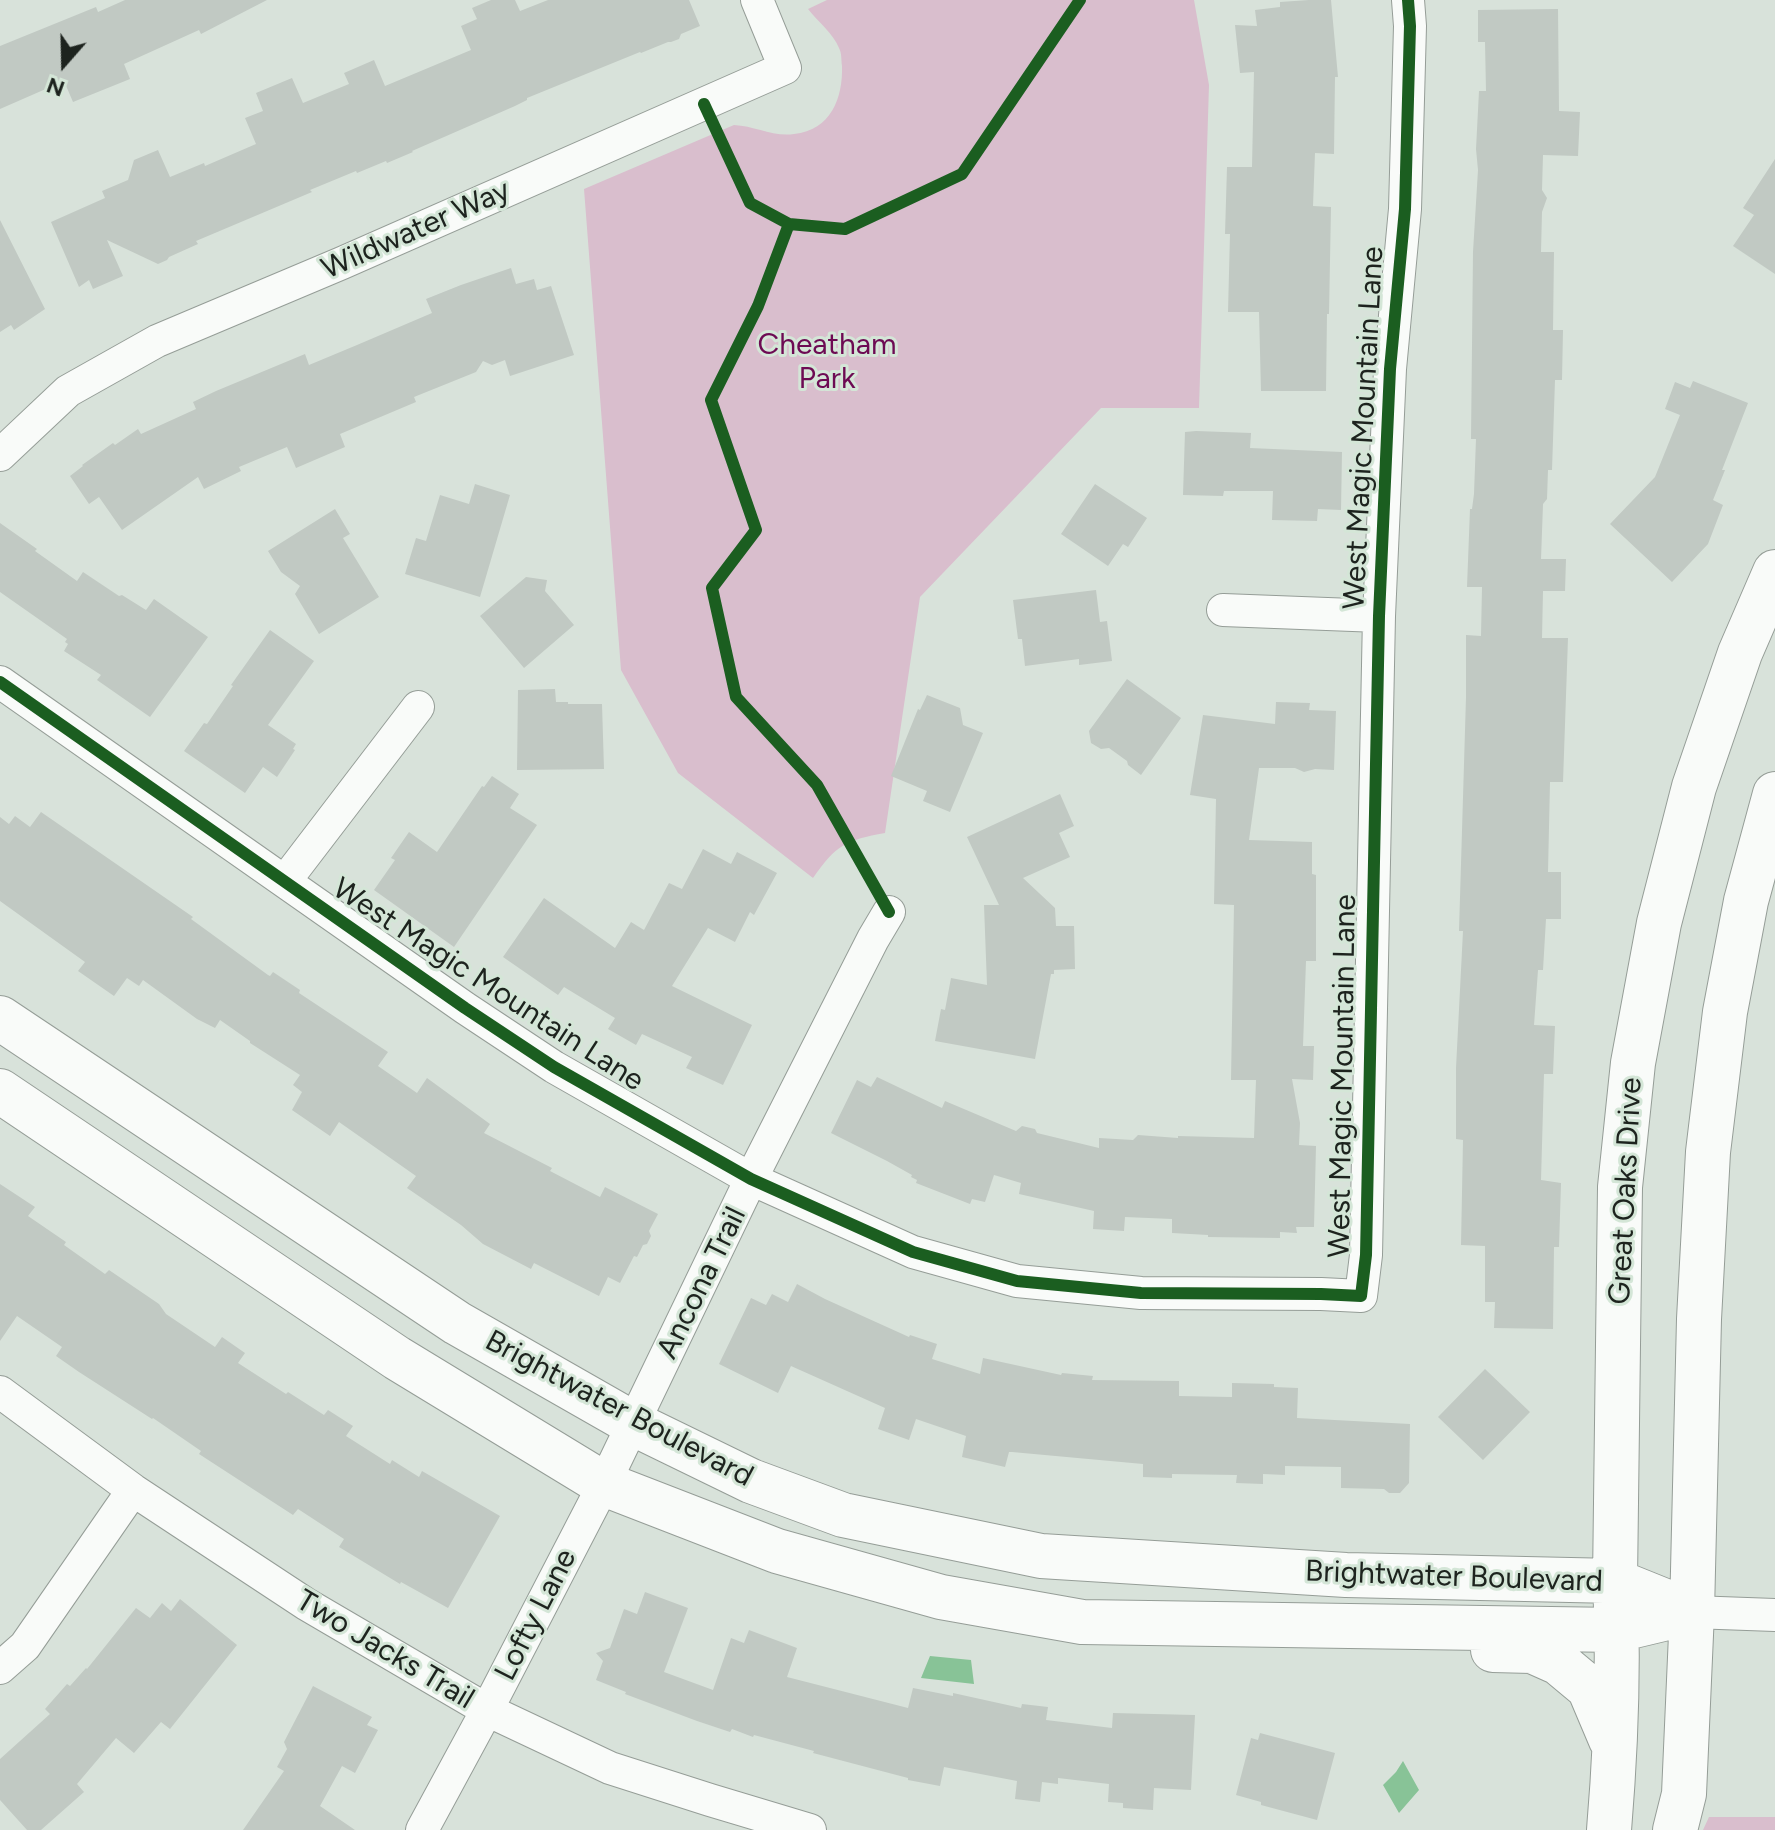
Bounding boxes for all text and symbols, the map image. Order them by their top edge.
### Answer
north arrow [24,24,104,104]
text: N [43,71,68,103]
street label: Wildwater Way [316,172,516,288]
street label: West Magic Mountain Lane [1337,246,1391,610]
park label: Cheatham Park [758,327,896,398]
street label: West Magic Mountain Lane [326,871,650,1099]
street label: West Magic Mountain Lane [1322,894,1364,1258]
street label: Great Oaks Drive [1602,1077,1650,1305]
street label: Ancona Trail [650,1201,754,1365]
street label: Brightwater Boulevard [479,1323,759,1495]
street label: Lofty Lane [488,1543,584,1687]
street label: Brightwater Boulevard [1304,1554,1604,1600]
street label: Two Jacks Trail [289,1583,481,1717]

